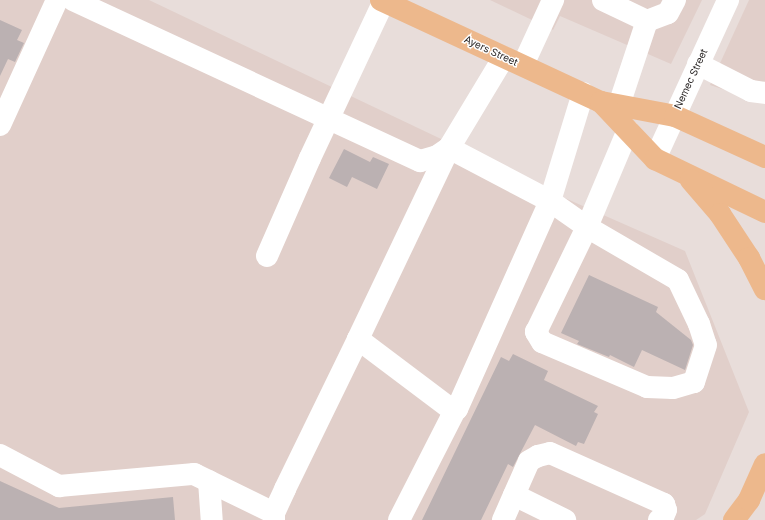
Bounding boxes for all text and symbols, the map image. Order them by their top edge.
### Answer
street label: Ayers Street [462,33,520,69]
street label: Nemec Street [672,47,710,111]

